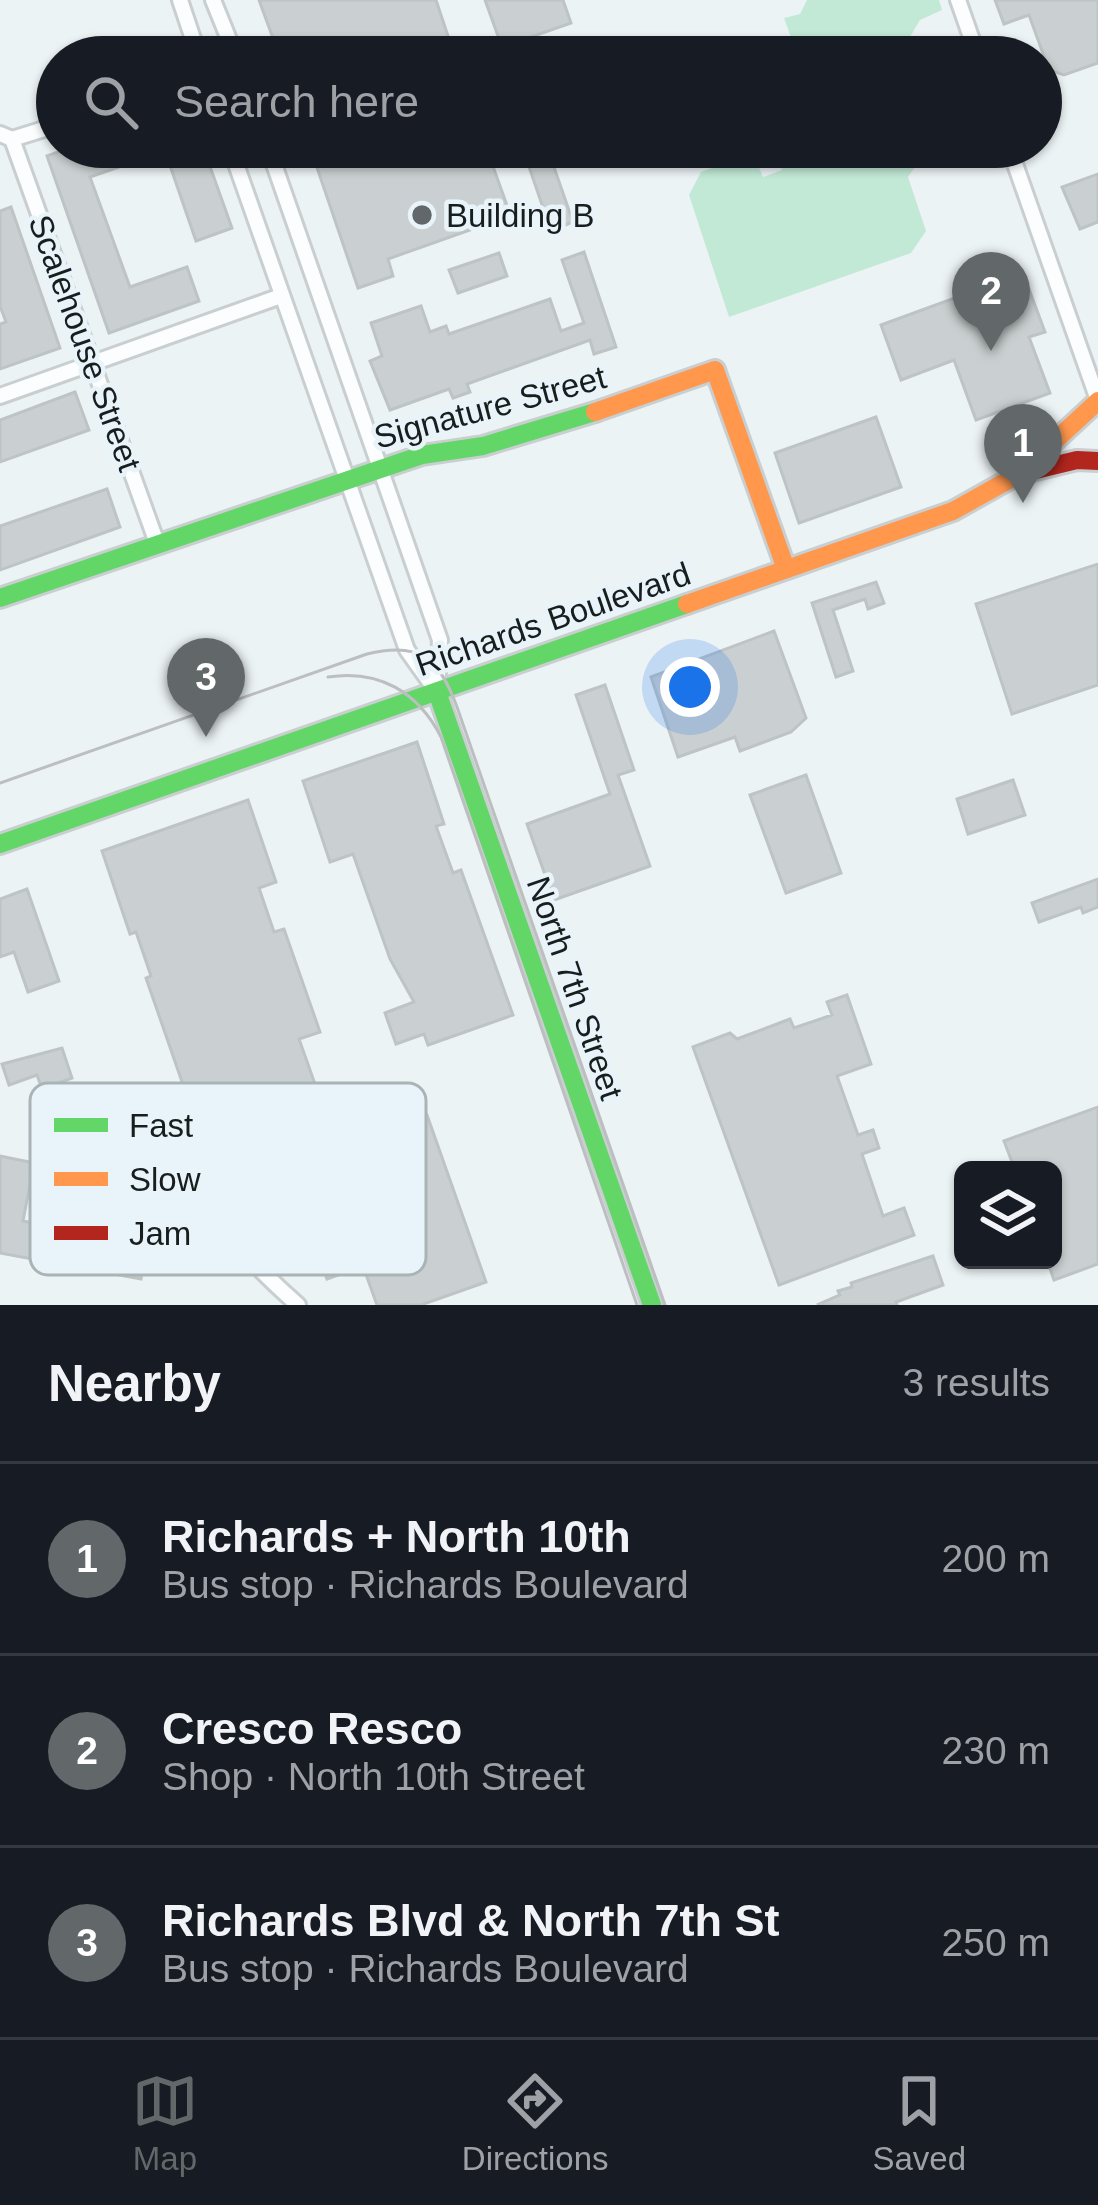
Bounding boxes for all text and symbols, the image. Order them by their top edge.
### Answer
search box [36,36,1062,168]
icon: search [78,69,144,135]
text: Search here [174,76,419,127]
place label: Building B [446,197,595,234]
marker: Building B [409,202,435,228]
street label: Scalehouse Street [21,210,149,476]
pin: 2 [952,252,1030,351]
street label: Signature Street [370,358,610,456]
pin: 1 [984,404,1062,503]
street label: Richards Boulevard [411,555,695,683]
pin: 3 [167,638,245,737]
your location [660,657,720,717]
street label: North 7th Street [520,872,630,1104]
legend [30,1083,426,1275]
text: Fast [129,1107,193,1144]
text: Slow [129,1161,201,1198]
map controls [954,1161,1062,1269]
button: layers [954,1161,1062,1269]
text: Jam [129,1215,191,1252]
text: Nearby [48,1355,221,1412]
text: 3 results [903,1361,1050,1404]
text: Richards + North 10th [162,1511,631,1562]
text: 1 [76,1537,98,1580]
text: 200 m [942,1537,1050,1580]
text: Bus stop · Richards Boulevard [162,1563,689,1606]
text: Cresco Resco [162,1703,462,1754]
text: 2 [76,1729,98,1772]
text: 230 m [942,1729,1050,1772]
text: Shop · North 10th Street [162,1755,585,1798]
text: Richards Blvd & North 7th St [162,1895,780,1946]
text: 3 [76,1921,98,1964]
text: 250 m [942,1921,1050,1964]
text: Bus stop · Richards Boulevard [162,1947,689,1990]
tab: Map [132,2068,198,2178]
tab: Directions [462,2068,609,2178]
tab: Saved [872,2068,966,2178]

